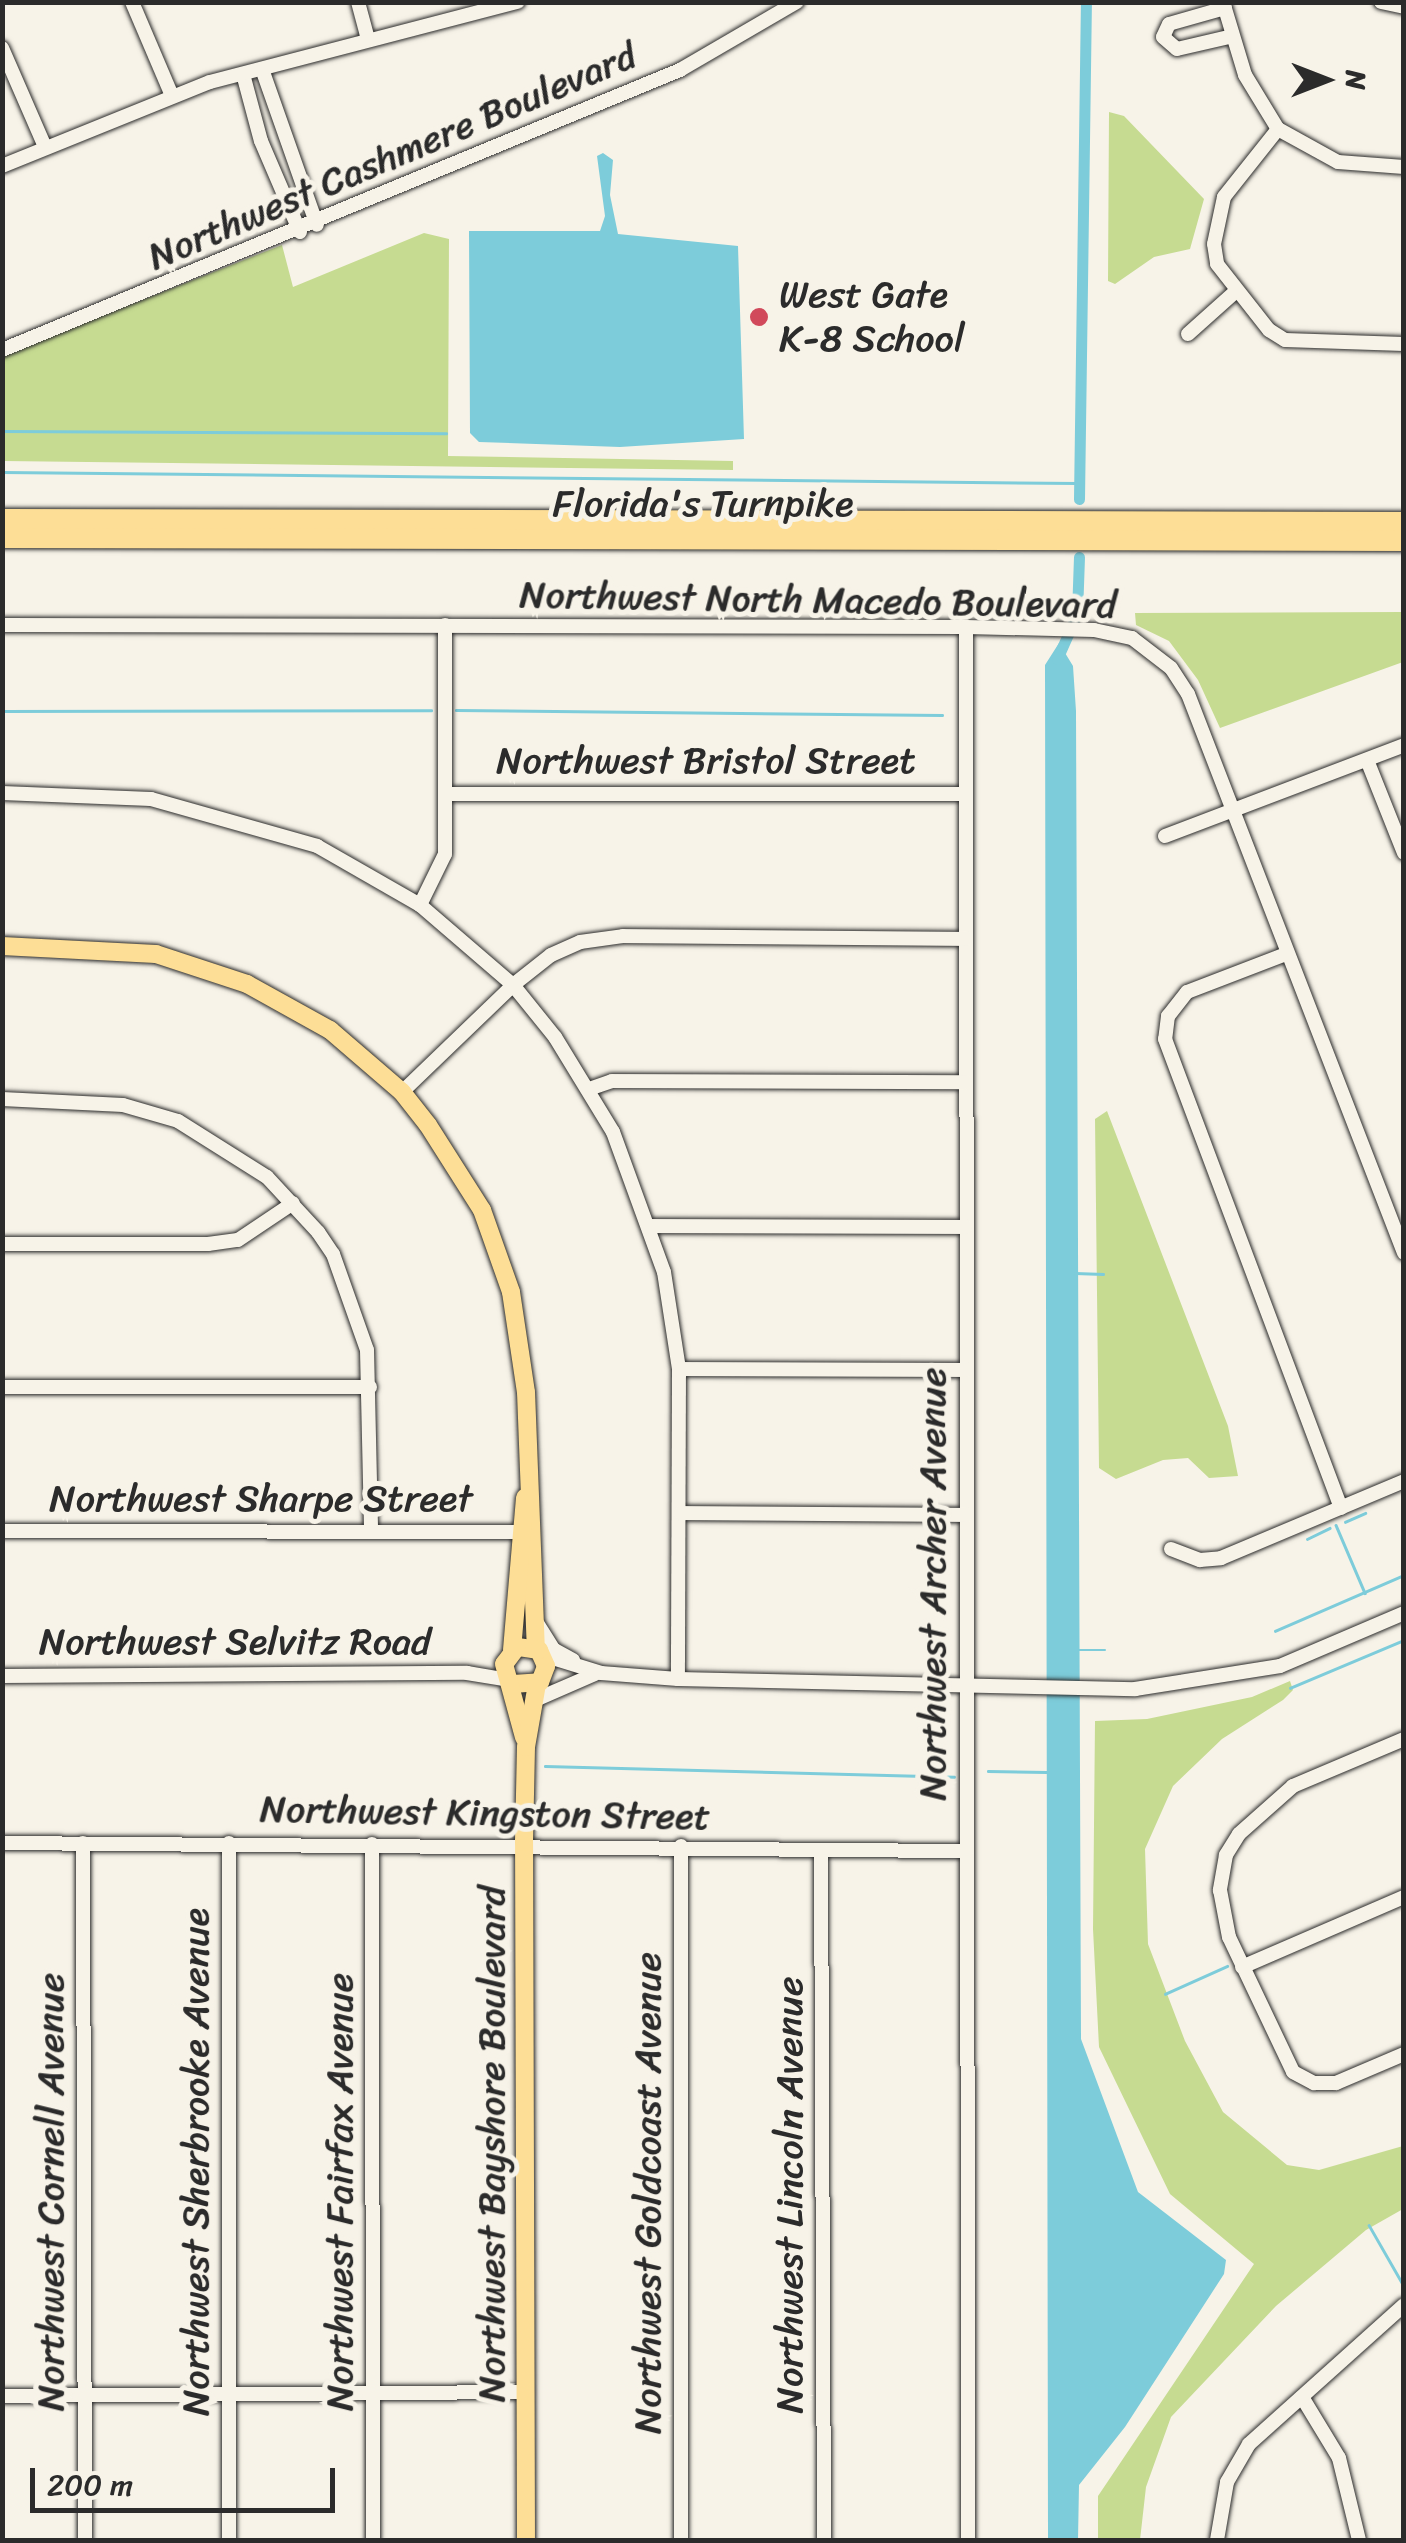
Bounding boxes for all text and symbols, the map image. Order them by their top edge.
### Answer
north arrow [1276,30,1376,130]
street label: Northwest Cashmere Boulevard [142,33,642,279]
text: N [1332,70,1381,90]
place label: West Gate K-8 School [779,272,965,362]
marker: West Gate K-8 School [748,306,770,328]
street label: Florida's Turnpike [553,481,853,527]
street label: Northwest North Macedo Boulevard [520,572,1116,628]
street label: Northwest Bristol Street [496,738,916,784]
street label: Northwest Archer Avenue [910,1368,956,1800]
street label: Northwest Sharpe Street [49,1476,473,1522]
street label: Northwest Selvitz Road [38,1619,432,1665]
street label: Northwest Kingston Street [259,1786,711,1840]
street label: Northwest Bayshore Boulevard [469,1887,515,2401]
street label: Northwest Sherbrooke Avenue [173,1907,219,2417]
street label: Northwest Goldcoast Avenue [625,1952,671,2434]
street label: Northwest Cornell Avenue [28,1973,74,2411]
street label: Northwest Fairfax Avenue [317,1973,363,2411]
street label: Northwest Lincoln Avenue [767,1977,813,2413]
scale bar [35,2448,340,2510]
text: 200 m [47,2458,133,2512]

